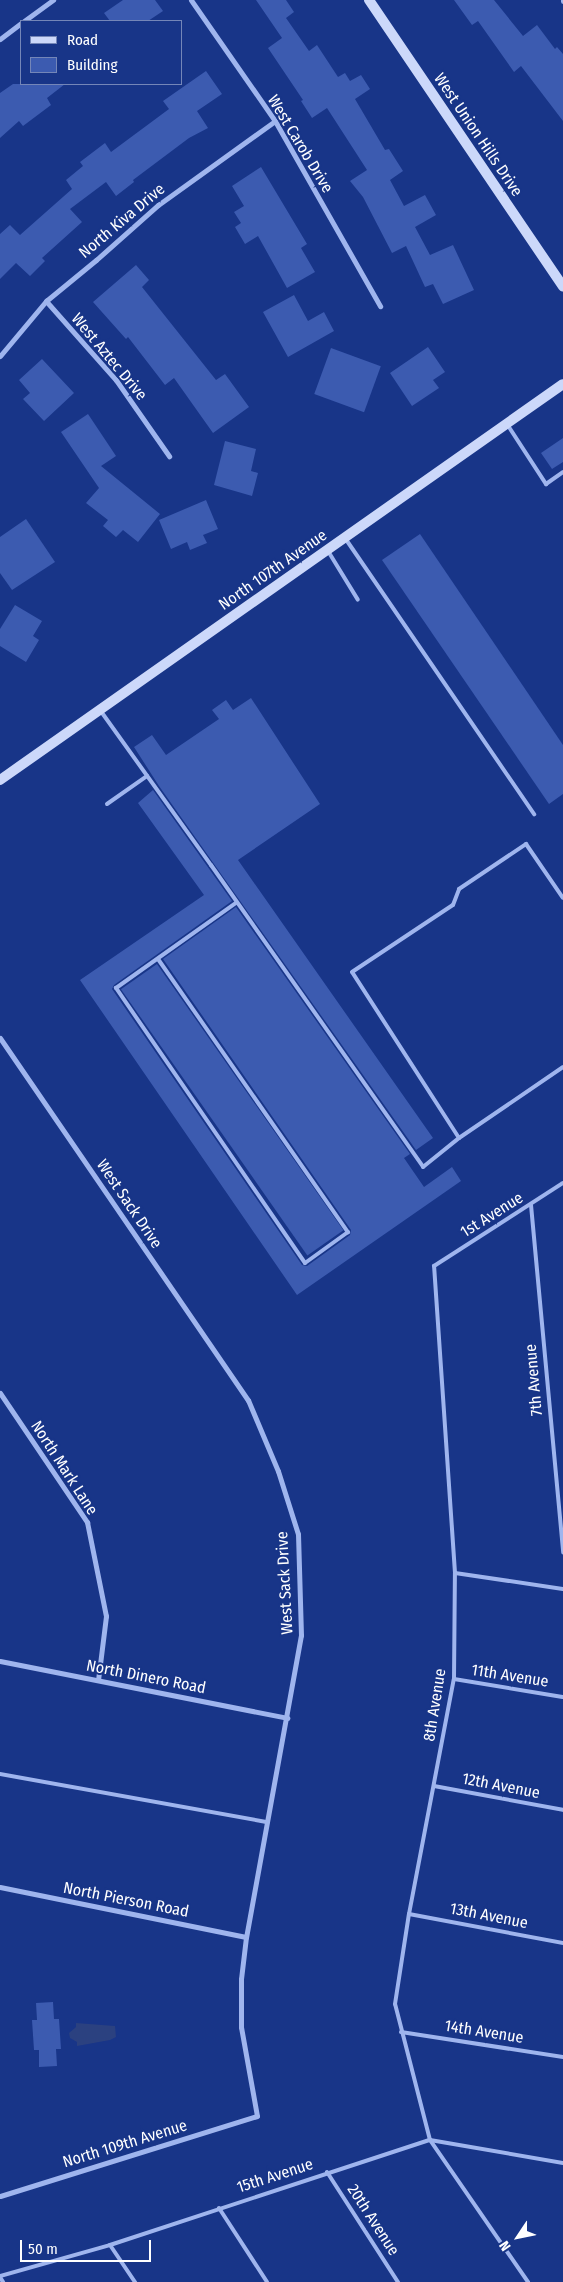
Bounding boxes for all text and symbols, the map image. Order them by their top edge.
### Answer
legend [20,20,182,85]
text: Road [67,31,98,49]
text: Building [67,56,118,74]
street label: West Union Hills Drive [430,70,526,200]
street label: West Carob Drive [263,91,337,197]
street label: North Kiva Drive [75,180,169,262]
street label: West Aztec Drive [67,310,151,404]
street label: North 107th Avenue [215,526,331,614]
street label: West Sack Drive [92,1156,166,1252]
street label: 1st Avenue [457,1188,527,1242]
street label: 7th Avenue [521,1343,547,1417]
street label: North Mark Lane [26,1417,102,1519]
street label: West Sack Drive [273,1531,297,1635]
street label: North Dinero Road [85,1656,207,1698]
street label: 11th Avenue [470,1660,550,1692]
street label: 8th Avenue [420,1667,450,1743]
street label: 12th Avenue [460,1769,542,1803]
street label: North Pierson Road [62,1878,190,1922]
street label: 13th Avenue [448,1899,530,1933]
street label: 14th Avenue [443,2016,525,2048]
street label: North 109th Avenue [61,2116,189,2172]
street label: 15th Avenue [234,2155,316,2197]
street label: 20th Avenue [343,2181,403,2259]
north arrow [493,2212,543,2262]
scale bar [22,2230,154,2262]
text: N [496,2237,515,2254]
text: 50 m [28,2240,58,2258]

